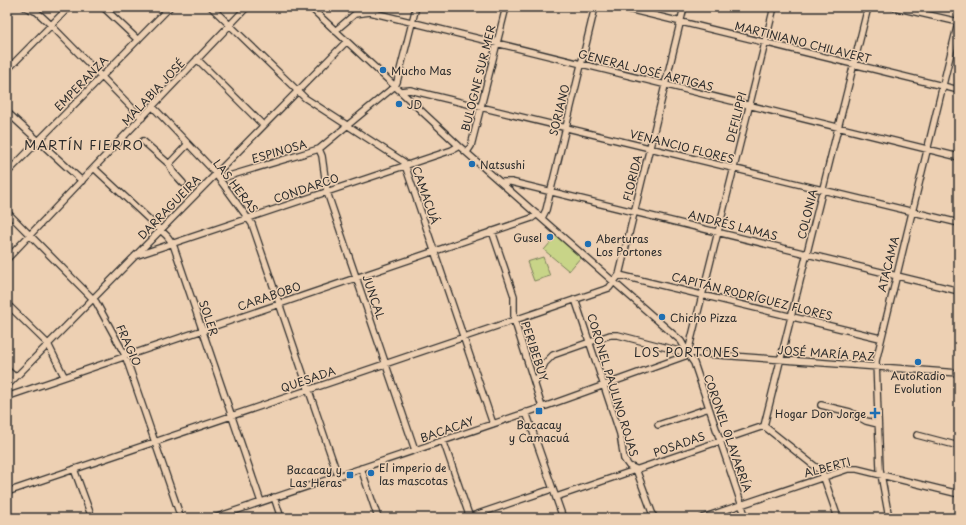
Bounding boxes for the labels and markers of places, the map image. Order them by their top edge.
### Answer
place label: Mucho Mas [391,62,451,79]
marker: Mucho Mas [378,65,388,75]
place label: JD [407,96,422,113]
marker: JD [394,99,404,109]
place label: Natsushi [480,156,525,173]
marker: Natsushi [467,159,477,169]
place label: Gusel [513,229,542,246]
place label: Aberturas Los Portones [596,230,662,260]
marker: Gusel [545,232,555,242]
marker: Aberturas Los Portones [583,239,593,249]
place label: Chicho Pizza [670,309,737,326]
marker: Chicho Pizza [657,312,667,322]
marker: AutoRadio Evolution [913,357,923,367]
place label: AutoRadio Evolution [891,367,945,397]
place label: Hogar Don Jorge [775,405,866,422]
marker: Bacacay y Camacuá [534,406,544,416]
marker: Hogar Don Jorge [869,407,881,419]
place label: Bacacay y Camacuá [509,416,570,446]
place label: El imperio de las mascotas [379,459,448,489]
place label: Bacacay y Las Heras [286,461,342,491]
marker: El imperio de las mascotas [366,468,376,478]
marker: Bacacay y Las Heras [345,470,355,480]

